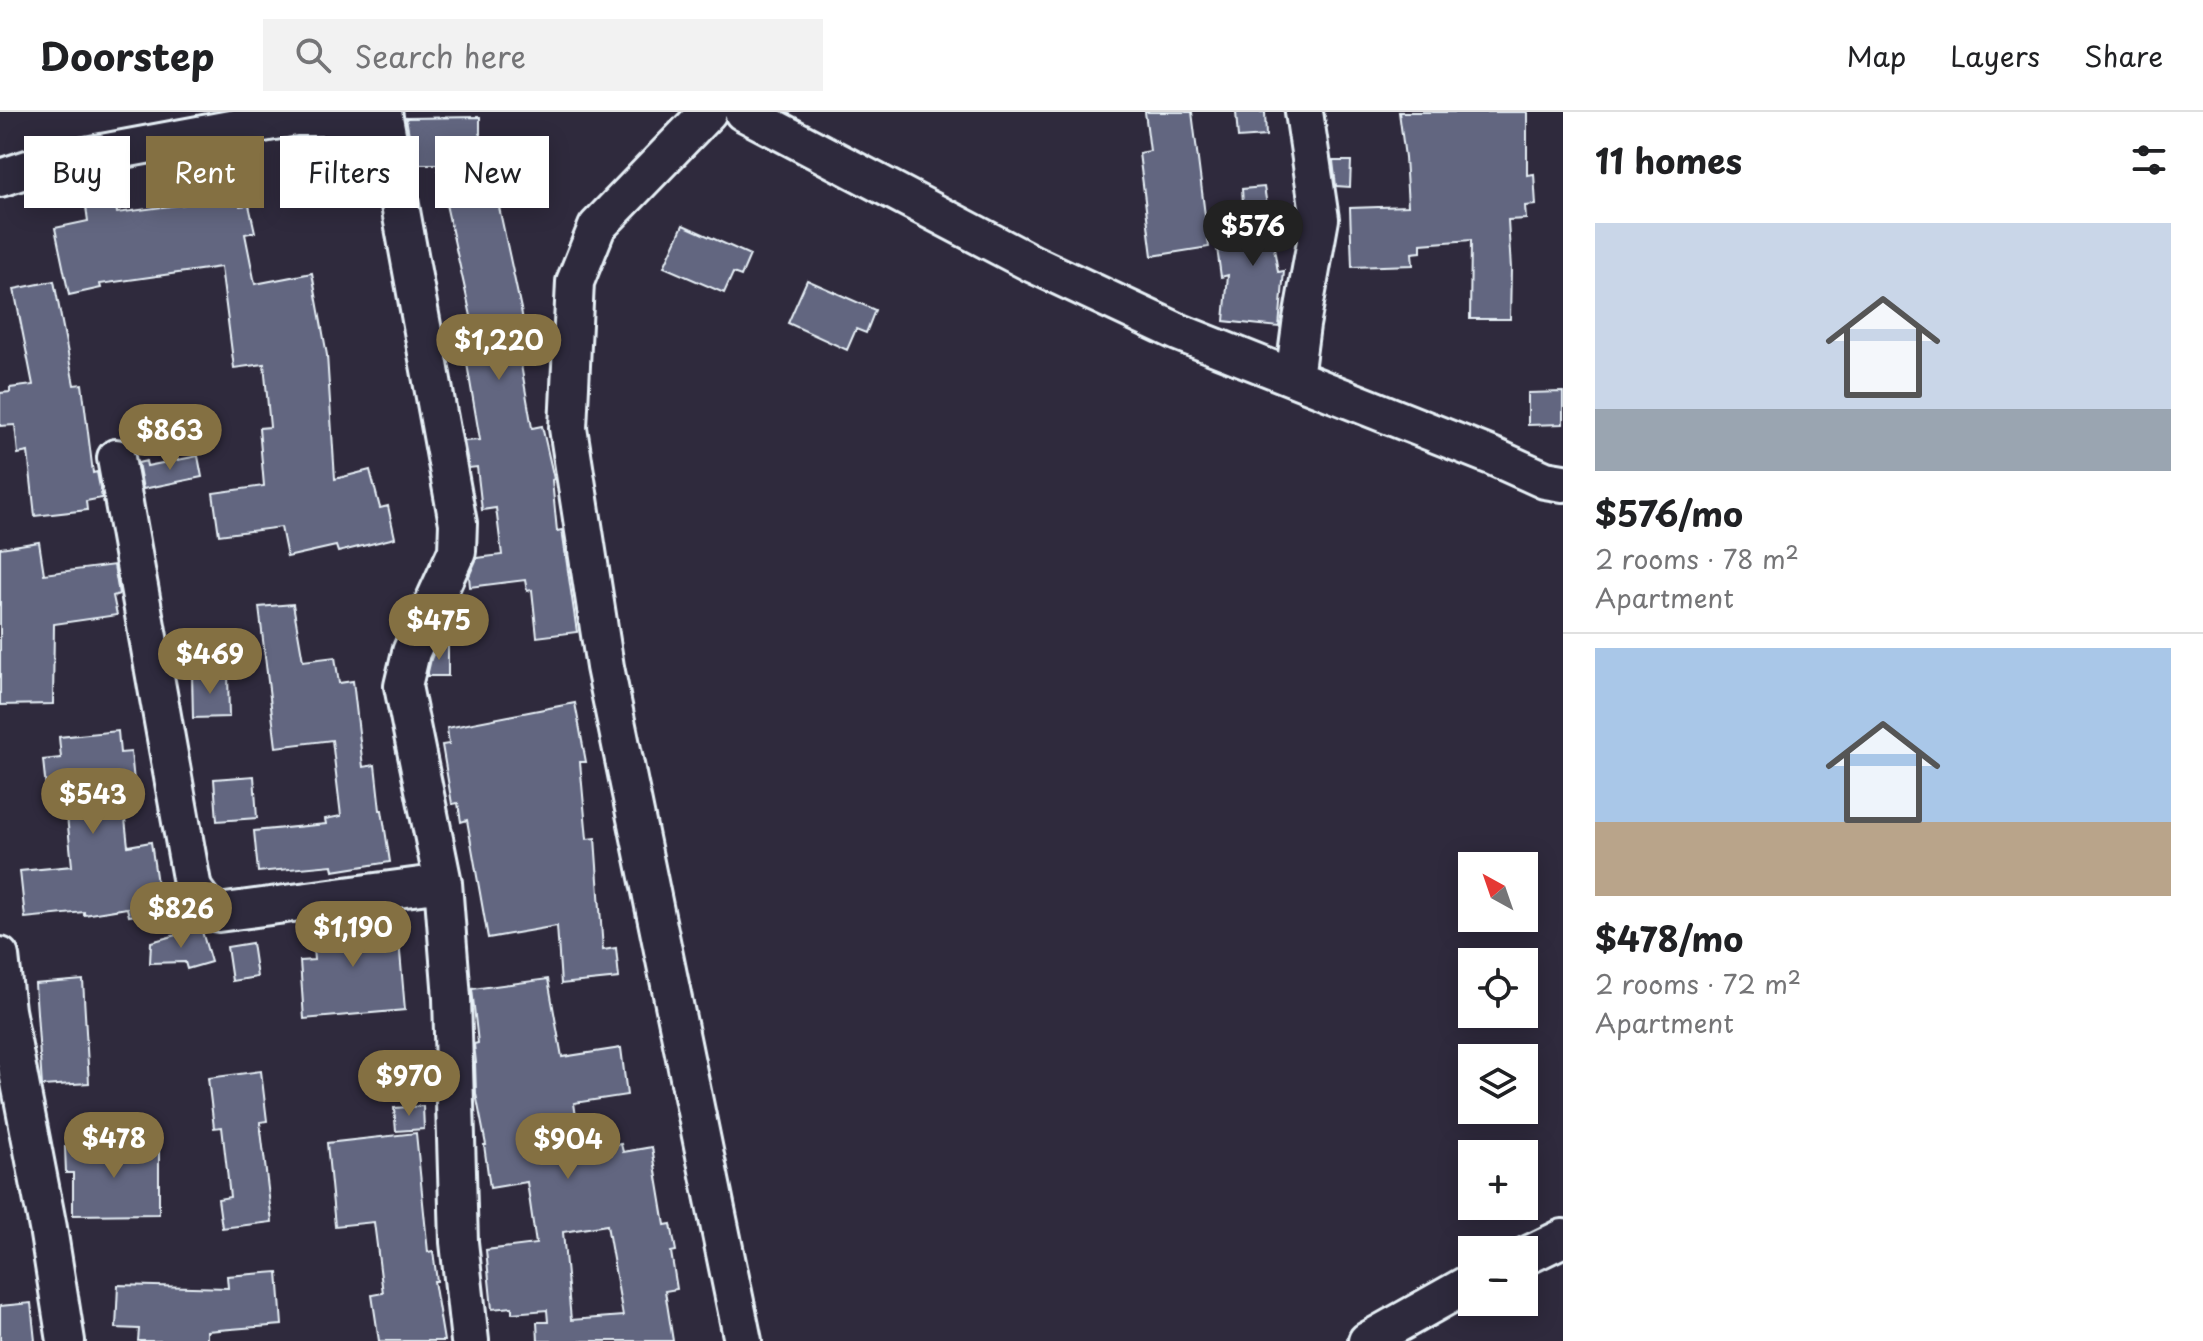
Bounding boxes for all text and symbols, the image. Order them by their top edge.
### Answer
search box [263,19,823,91]
text: Doorstep [40,27,215,84]
icon: search [291,33,335,77]
text: Search here [355,33,526,78]
text: Map [1846,34,1906,77]
text: Layers [1950,34,2040,77]
text: Share [2084,34,2163,77]
text: 11 homes [1595,134,1742,186]
chip: Buy [24,136,130,208]
chip: Rent [146,136,264,208]
chip: Filters [280,136,419,208]
chip: New [435,136,549,208]
icon: filters [2127,138,2171,182]
pin: $576 [1206,200,1300,268]
text: $576 [1221,206,1285,245]
icon: home [1811,275,1955,419]
pin: $1,220 [434,314,564,382]
text: $1,220 [454,320,544,359]
pin: $863 [123,404,217,472]
text: $863 [137,410,203,449]
text: $576/mo [1595,487,1743,539]
text: 2 rooms · 78 m² [1595,539,1799,578]
text: Apartment [1595,578,1734,617]
pin: $475 [392,594,486,662]
text: $475 [407,600,471,639]
pin: $469 [163,628,257,696]
text: $469 [176,634,244,673]
icon: home [1811,700,1955,844]
pin: $543 [46,768,140,836]
text: $543 [59,774,127,813]
north arrow [1458,852,1538,932]
map controls [1458,852,1538,1316]
pin: $826 [134,882,228,950]
text: $826 [148,888,214,927]
pin: $1,190 [288,901,418,969]
text: $1,190 [313,907,393,946]
text: $478/mo [1595,912,1743,964]
button: locate [1458,948,1538,1028]
text: 2 rooms · 72 m² [1595,964,1801,1003]
text: Apartment [1595,1003,1734,1042]
button: layers [1458,1044,1538,1124]
pin: $970 [362,1050,456,1118]
text: $970 [376,1056,442,1095]
pin: $478 [67,1112,161,1180]
pin: $904 [521,1113,615,1181]
text: $478 [82,1118,146,1157]
text: $904 [533,1119,603,1158]
button: + [1458,1140,1538,1220]
button: − [1458,1236,1538,1316]

